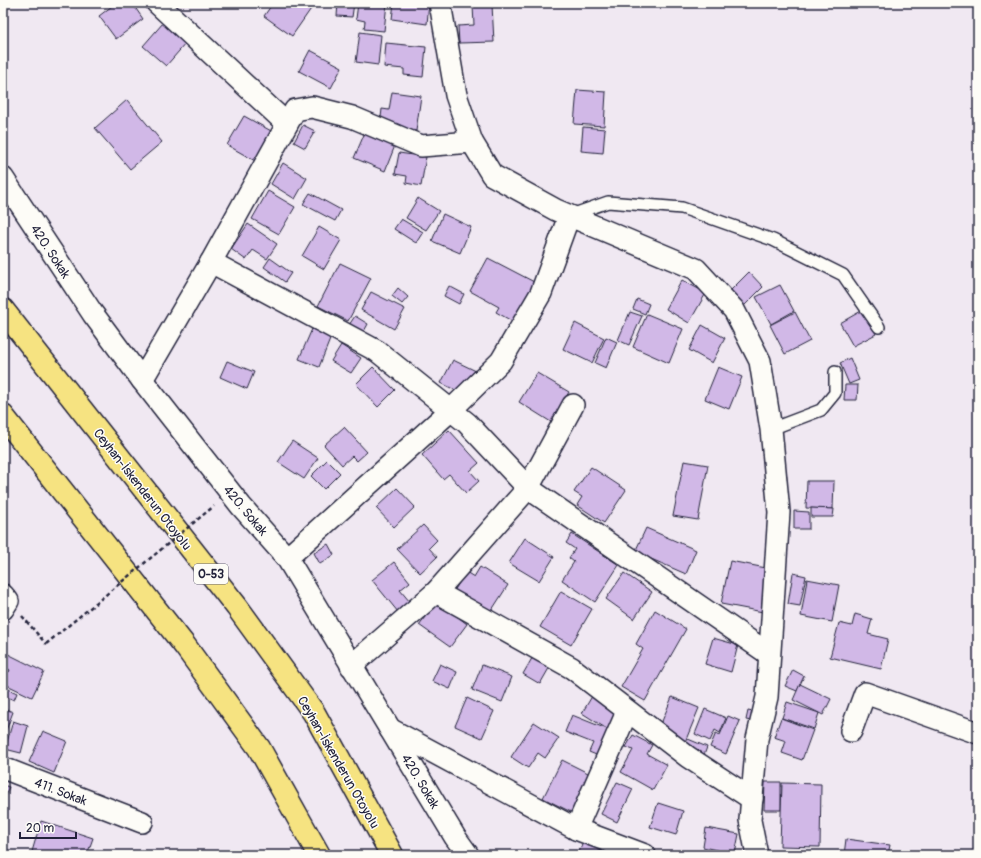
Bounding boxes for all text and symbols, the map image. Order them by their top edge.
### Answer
street label: 420. Sokak [27,222,74,282]
street label: Ceyhan-İskenderun Otoyolu [90,426,195,554]
street label: 420. Sokak [220,482,271,540]
road number: O-53 [194,564,228,584]
street label: Ceyhan-İskenderun Otoyolu [294,694,383,831]
street label: 420. Sokak [398,751,443,812]
street label: 411. Sokak [32,775,90,809]
scale bar [20,814,76,840]
text: 20 m [26,821,55,836]

